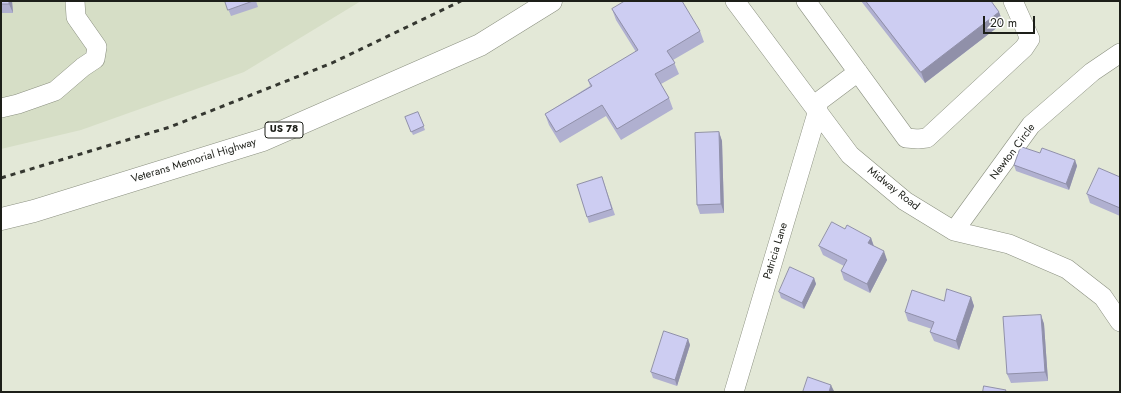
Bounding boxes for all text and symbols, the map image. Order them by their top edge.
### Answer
scale bar [985,8,1037,34]
text: 20 m [990,14,1017,32]
street label: Newton Circle [988,121,1038,183]
road number: US 78 [265,122,303,138]
street label: Veterans Memorial Highway [130,136,258,186]
street label: Midway Road [864,165,922,213]
street label: Patricia Lane [761,221,791,281]

